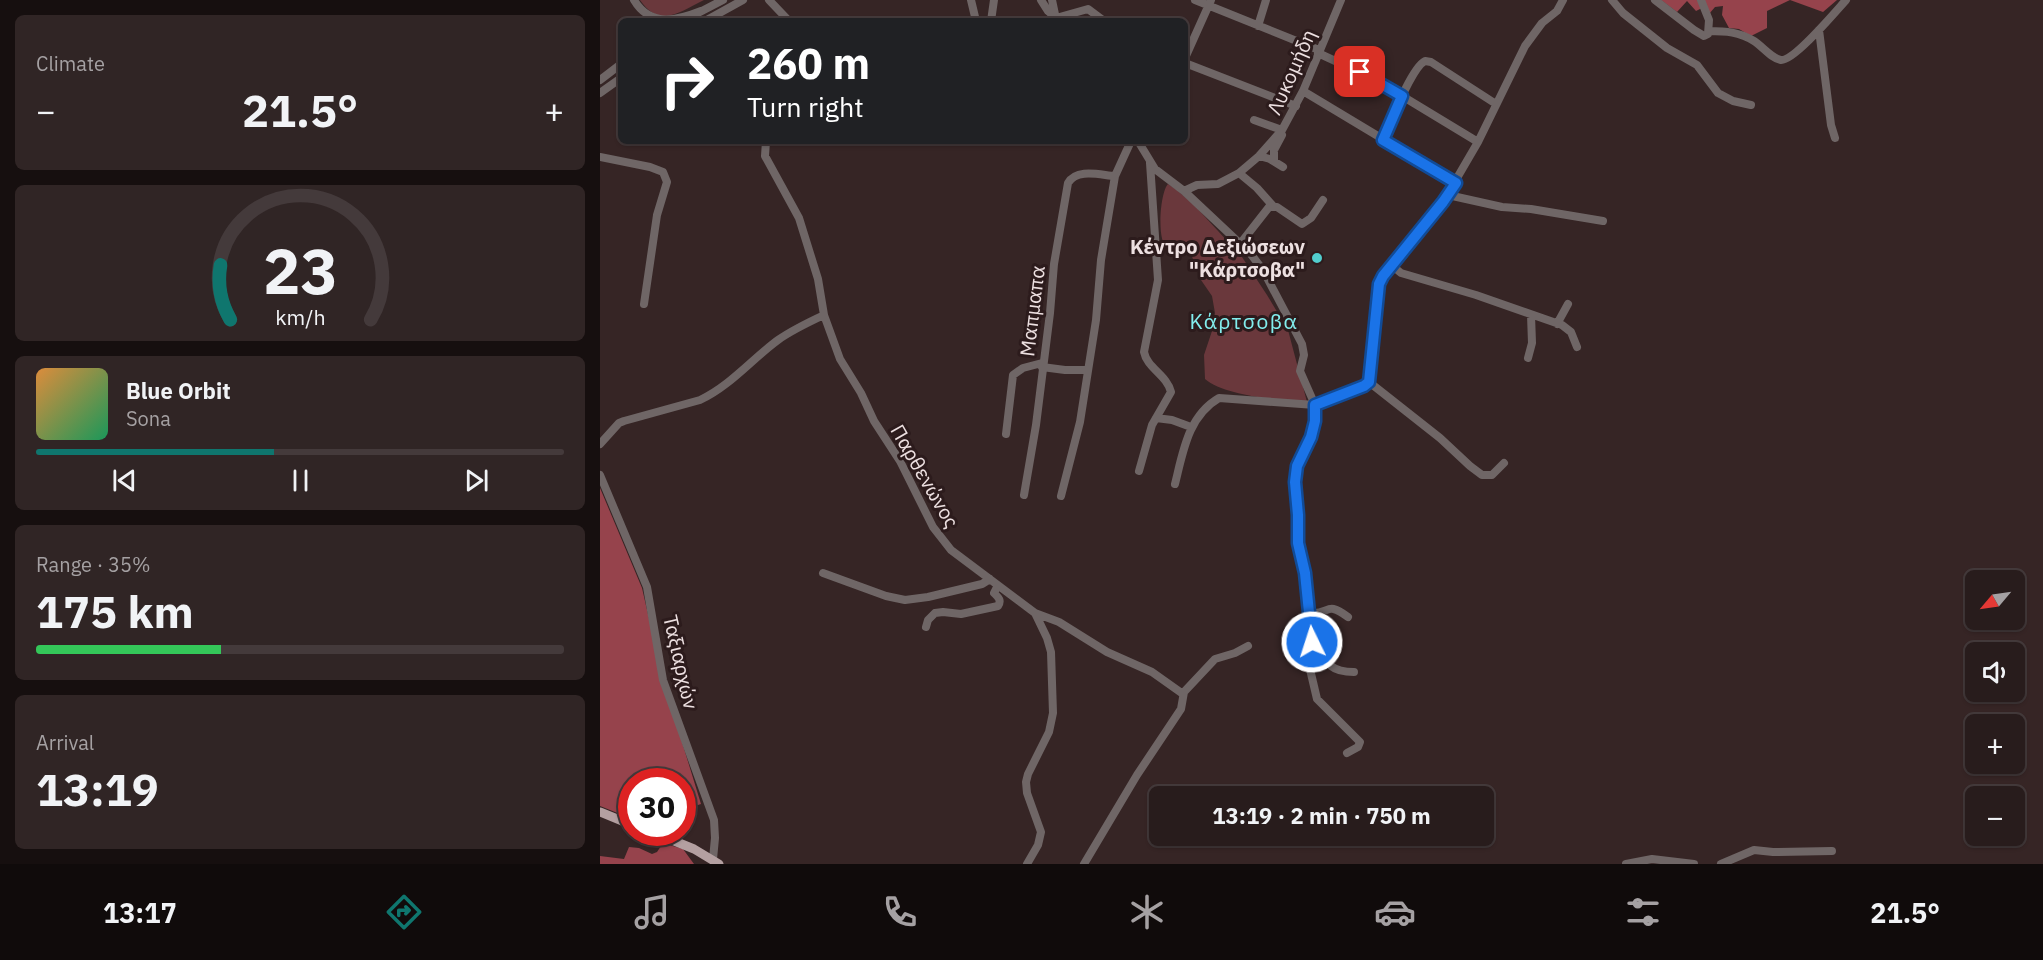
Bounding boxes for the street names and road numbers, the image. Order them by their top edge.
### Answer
street label: Λυκομήδη [1260,25,1322,119]
street label: Μαπμαπα [1013,264,1051,358]
street label: Παρθενώνος [885,419,965,533]
street label: Ταξιαρχών [657,612,705,712]

